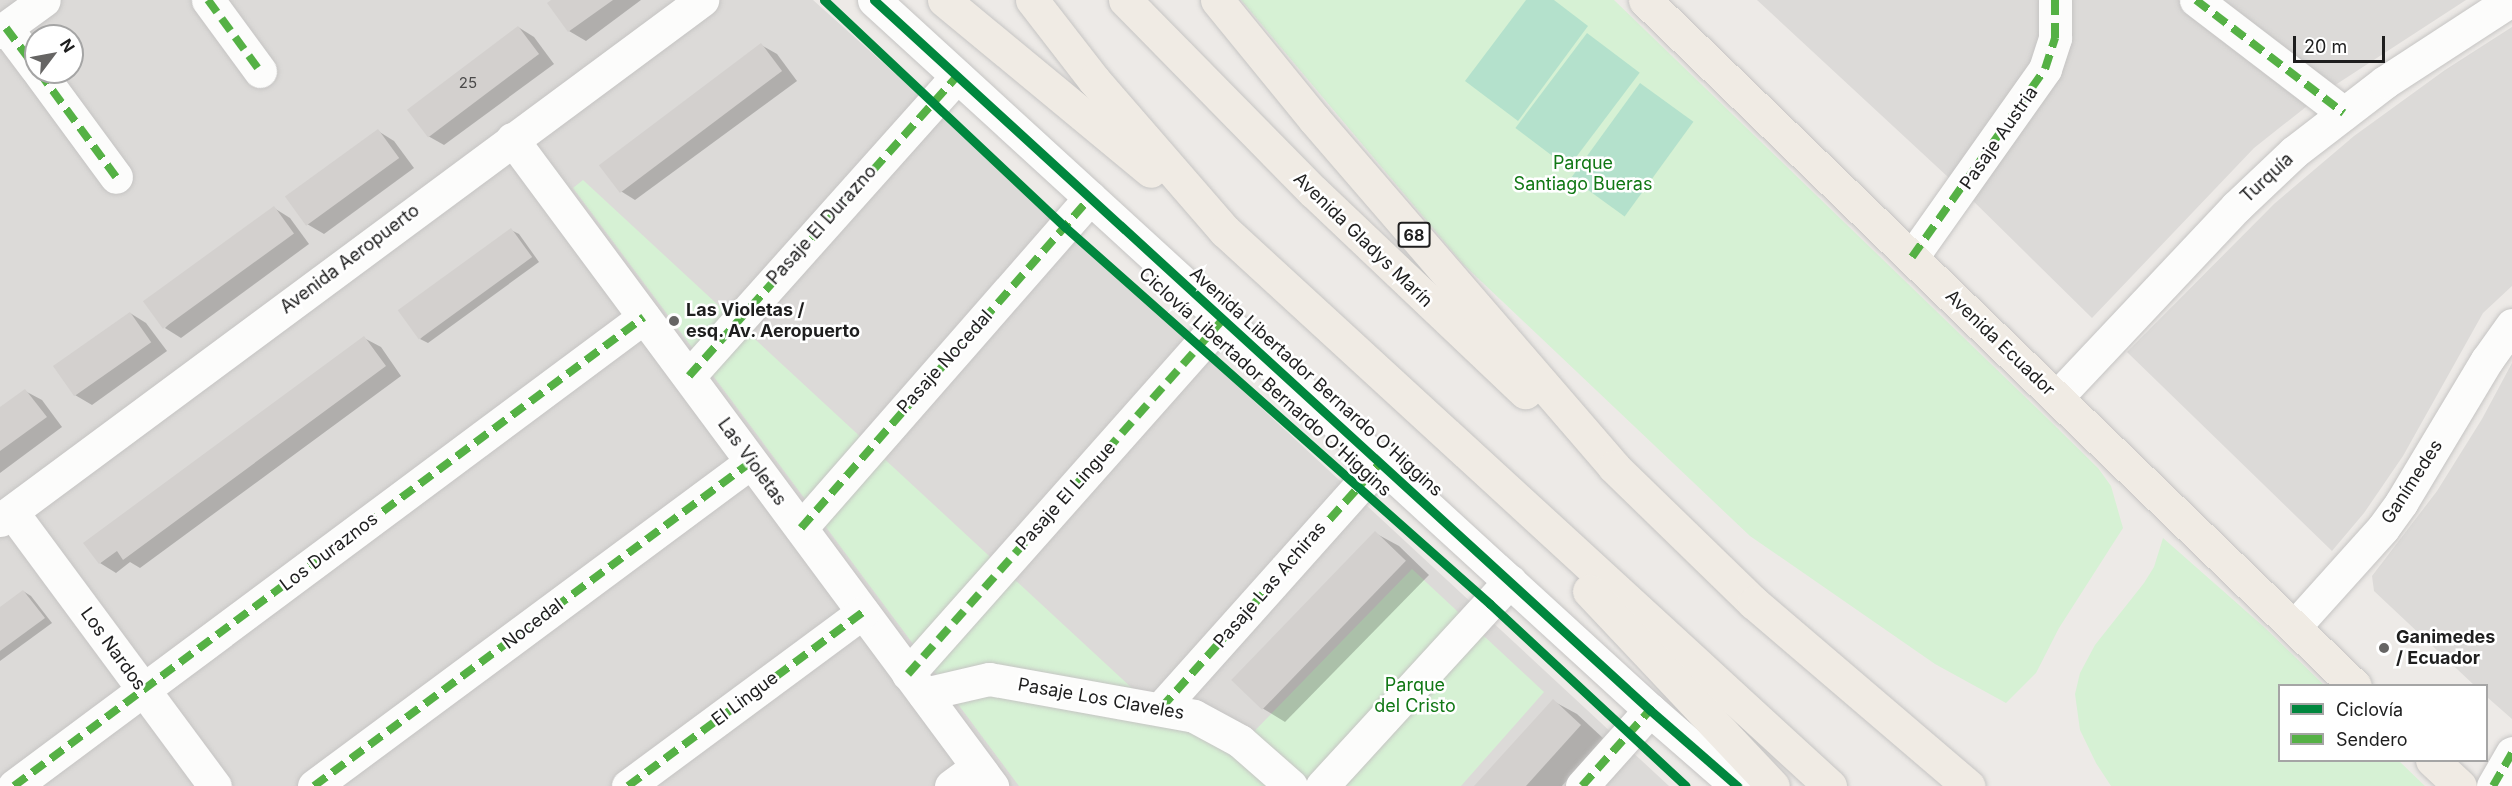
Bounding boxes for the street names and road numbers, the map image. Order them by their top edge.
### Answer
street label: Pasaje Austria [1955,82,2043,194]
street label: Turquía [2236,148,2298,208]
street label: Pasaje El Durazno [763,161,881,289]
street label: Avenida Gladys Marín [1289,168,1437,312]
street label: Avenida Aeropuerto [276,200,424,318]
road number: 68 [1398,222,1430,248]
street label: Ciclovía Libertador Bernardo O'Higgins [1134,263,1396,501]
street label: Avenida Libertador Bernardo O'Higgins [1185,263,1447,501]
street label: Avenida Ecuador [1941,286,2059,400]
street label: Pasaje Nocedal [893,306,997,418]
street label: Las Violetas [713,414,791,510]
street label: Ganímedes [2377,436,2447,528]
street label: Pasaje El Lingue [1012,437,1120,555]
street label: Los Duraznos [276,508,382,596]
street label: Pasaje Las Achiras [1209,518,1331,652]
street label: Nocedal [498,594,568,654]
street label: Los Nardos [76,603,150,695]
street label: El Lingue [708,667,782,731]
street label: Pasaje Los Claveles [1016,674,1186,724]

